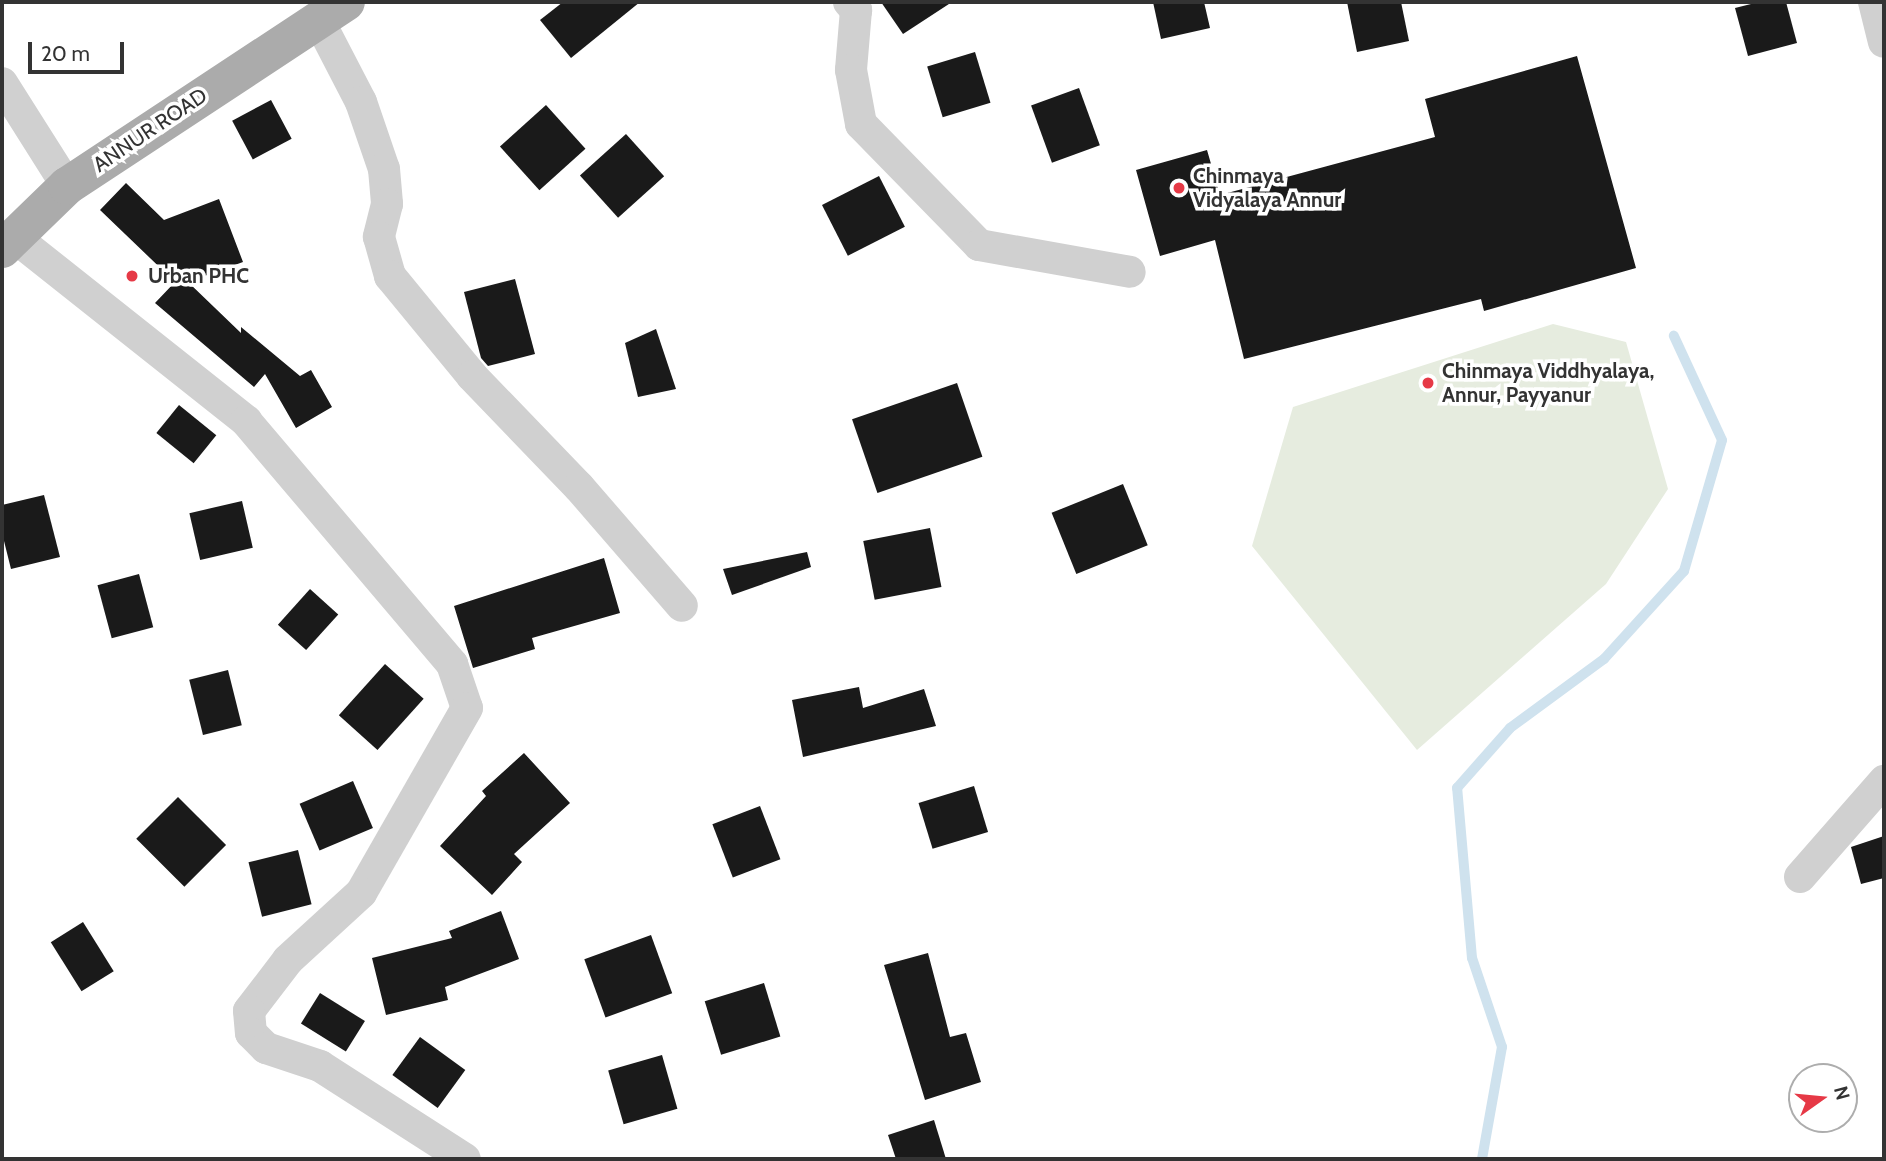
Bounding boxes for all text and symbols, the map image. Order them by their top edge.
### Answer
scale bar [32,28,128,72]
text: 20 m [41,41,90,66]
street label: ANNUR ROAD [88,83,212,177]
place label: Chinmaya Vidyalaya Annur [1193,163,1341,213]
marker: Chinmaya Vidyalaya Annur [1171,180,1187,196]
place label: Urban PHC [148,263,249,289]
marker: Urban PHC [122,266,142,286]
place label: Chinmaya Viddhyalaya, Annur, Payyanur [1442,358,1654,408]
marker: Chinmaya Viddhyalaya, Annur, Payyanur [1420,375,1436,391]
north arrow [1788,1063,1858,1133]
text: N [1829,1083,1855,1102]

